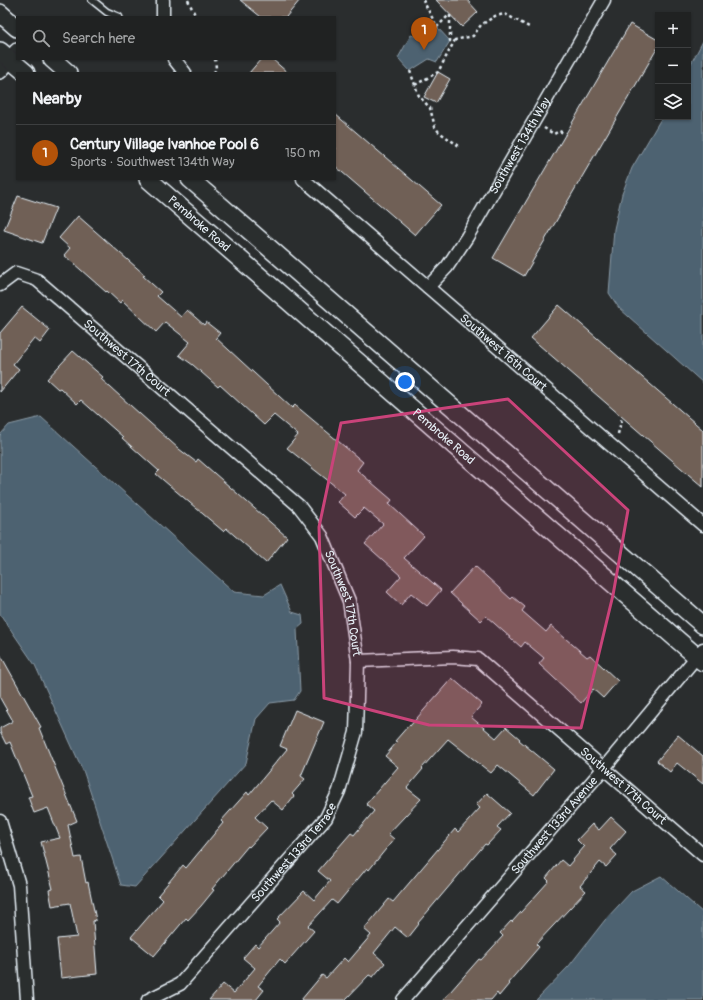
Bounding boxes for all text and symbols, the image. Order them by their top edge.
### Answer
map controls [655,12,691,120]
button: + [655,12,691,48]
search box [16,16,336,60]
pin: 1 [411,17,437,50]
icon: search [30,27,52,49]
text: Search here [62,29,135,48]
button: − [655,48,691,84]
button: layers [655,84,691,120]
text: Nearby [32,88,81,109]
street label: Southwest 134th Way [486,95,554,197]
text: Century Village Ivanhoe Pool 6 [70,135,259,154]
text: 1 [42,145,48,161]
text: 150 m [285,145,320,161]
text: Sports · Southwest 134th Way [70,154,234,170]
street label: Pembroke Road [165,192,234,255]
street label: Southwest 16th Court [457,310,550,394]
street label: Southwest 17th Court [80,316,174,399]
your location [395,372,415,392]
street label: Pembroke Road [409,405,478,468]
street label: Southwest 17th Court [321,548,365,657]
street label: Southwest 17th Court [577,744,670,828]
street label: Southwest 133rd Avenue [508,773,601,877]
street label: Southwest 133rd Terrace [248,800,340,905]

